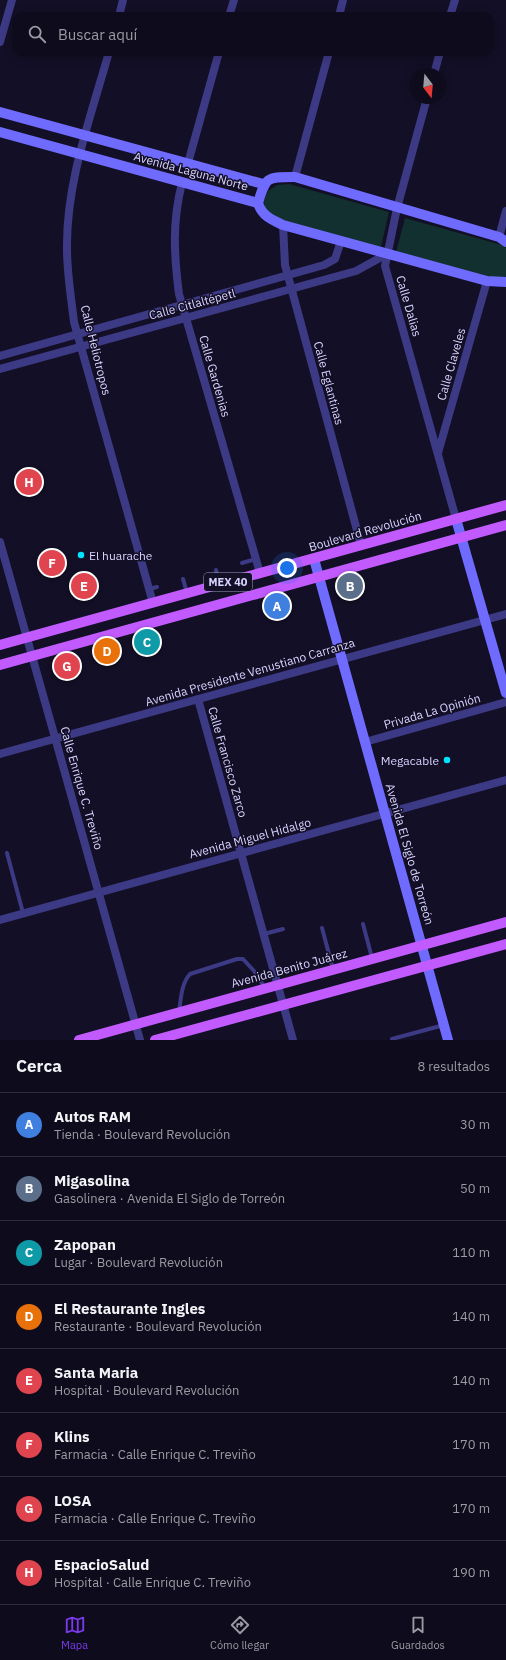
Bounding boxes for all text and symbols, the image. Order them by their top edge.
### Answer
search box [12,12,494,56]
icon: search [26,23,48,45]
text: Buscar aquí [58,25,137,44]
north arrow [410,68,446,104]
street label: Avenida Laguna Norte [132,149,250,194]
street label: Calle Dalias [393,274,425,338]
street label: Calle Citlaltépetl [147,285,237,323]
street label: Calle Heliotropos [78,303,115,397]
street label: Calle Claveles [433,326,469,402]
street label: Calle Gardenias [196,333,234,419]
street label: Calle Eglantinas [311,340,347,427]
pin: H [16,467,42,497]
street label: Boulevard Revolución [307,508,423,554]
pin: F [39,548,65,578]
place label: El huarache [89,548,153,563]
marker: El huarache [76,550,86,560]
your location [277,558,297,578]
pin: E [71,571,97,601]
pin: B [337,571,363,601]
road number: MEX 40 [204,573,252,591]
pin: A [264,591,290,621]
pin: C [134,627,160,657]
street label: Avenida Presidente Venustiano Carranza [143,635,357,709]
pin: D [94,636,120,666]
pin: G [54,651,80,681]
street label: Privada La Opinión [382,690,482,732]
street label: Calle Francisco Zarco [205,705,251,819]
street label: Calle Enrique C. Treviño [57,725,107,852]
place label: Megacable [381,753,439,768]
marker: Megacable [442,755,452,765]
street label: Avenida El Siglo de Torreón [383,782,437,926]
street label: Avenida Miguel Hidalgo [187,814,313,861]
street label: Avenida Benito Juárez [229,945,349,991]
text: Cerca [16,1055,62,1077]
text: 8 resultados [417,1058,490,1075]
text: Autos RAM [54,1107,131,1126]
text: A [25,1116,33,1133]
text: 30 m [460,1116,490,1133]
text: Tienda · Boulevard Revolución [54,1126,230,1143]
text: Migasolina [54,1171,130,1190]
text: B [25,1180,33,1197]
text: 50 m [460,1180,490,1197]
text: Gasolinera · Avenida El Siglo de Torreón [54,1190,285,1207]
text: Zapopan [54,1235,116,1254]
text: C [25,1244,33,1261]
text: 110 m [452,1244,490,1261]
text: Lugar · Boulevard Revolución [54,1254,223,1271]
text: El Restaurante Ingles [54,1299,205,1318]
text: D [24,1308,34,1325]
text: 140 m [452,1308,490,1325]
text: Restaurante · Boulevard Revolución [54,1318,262,1335]
text: Santa Maria [54,1363,138,1382]
text: E [25,1372,33,1389]
text: 140 m [452,1372,490,1389]
text: Hospital · Boulevard Revolución [54,1382,239,1399]
text: Klins [54,1427,90,1446]
text: F [25,1436,33,1453]
text: 170 m [452,1436,490,1453]
text: Farmacia · Calle Enrique C. Treviño [54,1446,256,1463]
text: LOSA [54,1491,92,1510]
text: G [24,1500,34,1517]
text: 170 m [452,1500,490,1517]
text: Farmacia · Calle Enrique C. Treviño [54,1510,256,1527]
text: EspacioSalud [54,1555,149,1574]
text: H [24,1564,34,1581]
text: 190 m [452,1564,490,1581]
text: Hospital · Calle Enrique C. Treviño [54,1574,251,1591]
tab: Mapa [61,1614,88,1652]
tab: Cómo llegar [210,1614,269,1652]
tab: Guardados [391,1614,445,1652]

